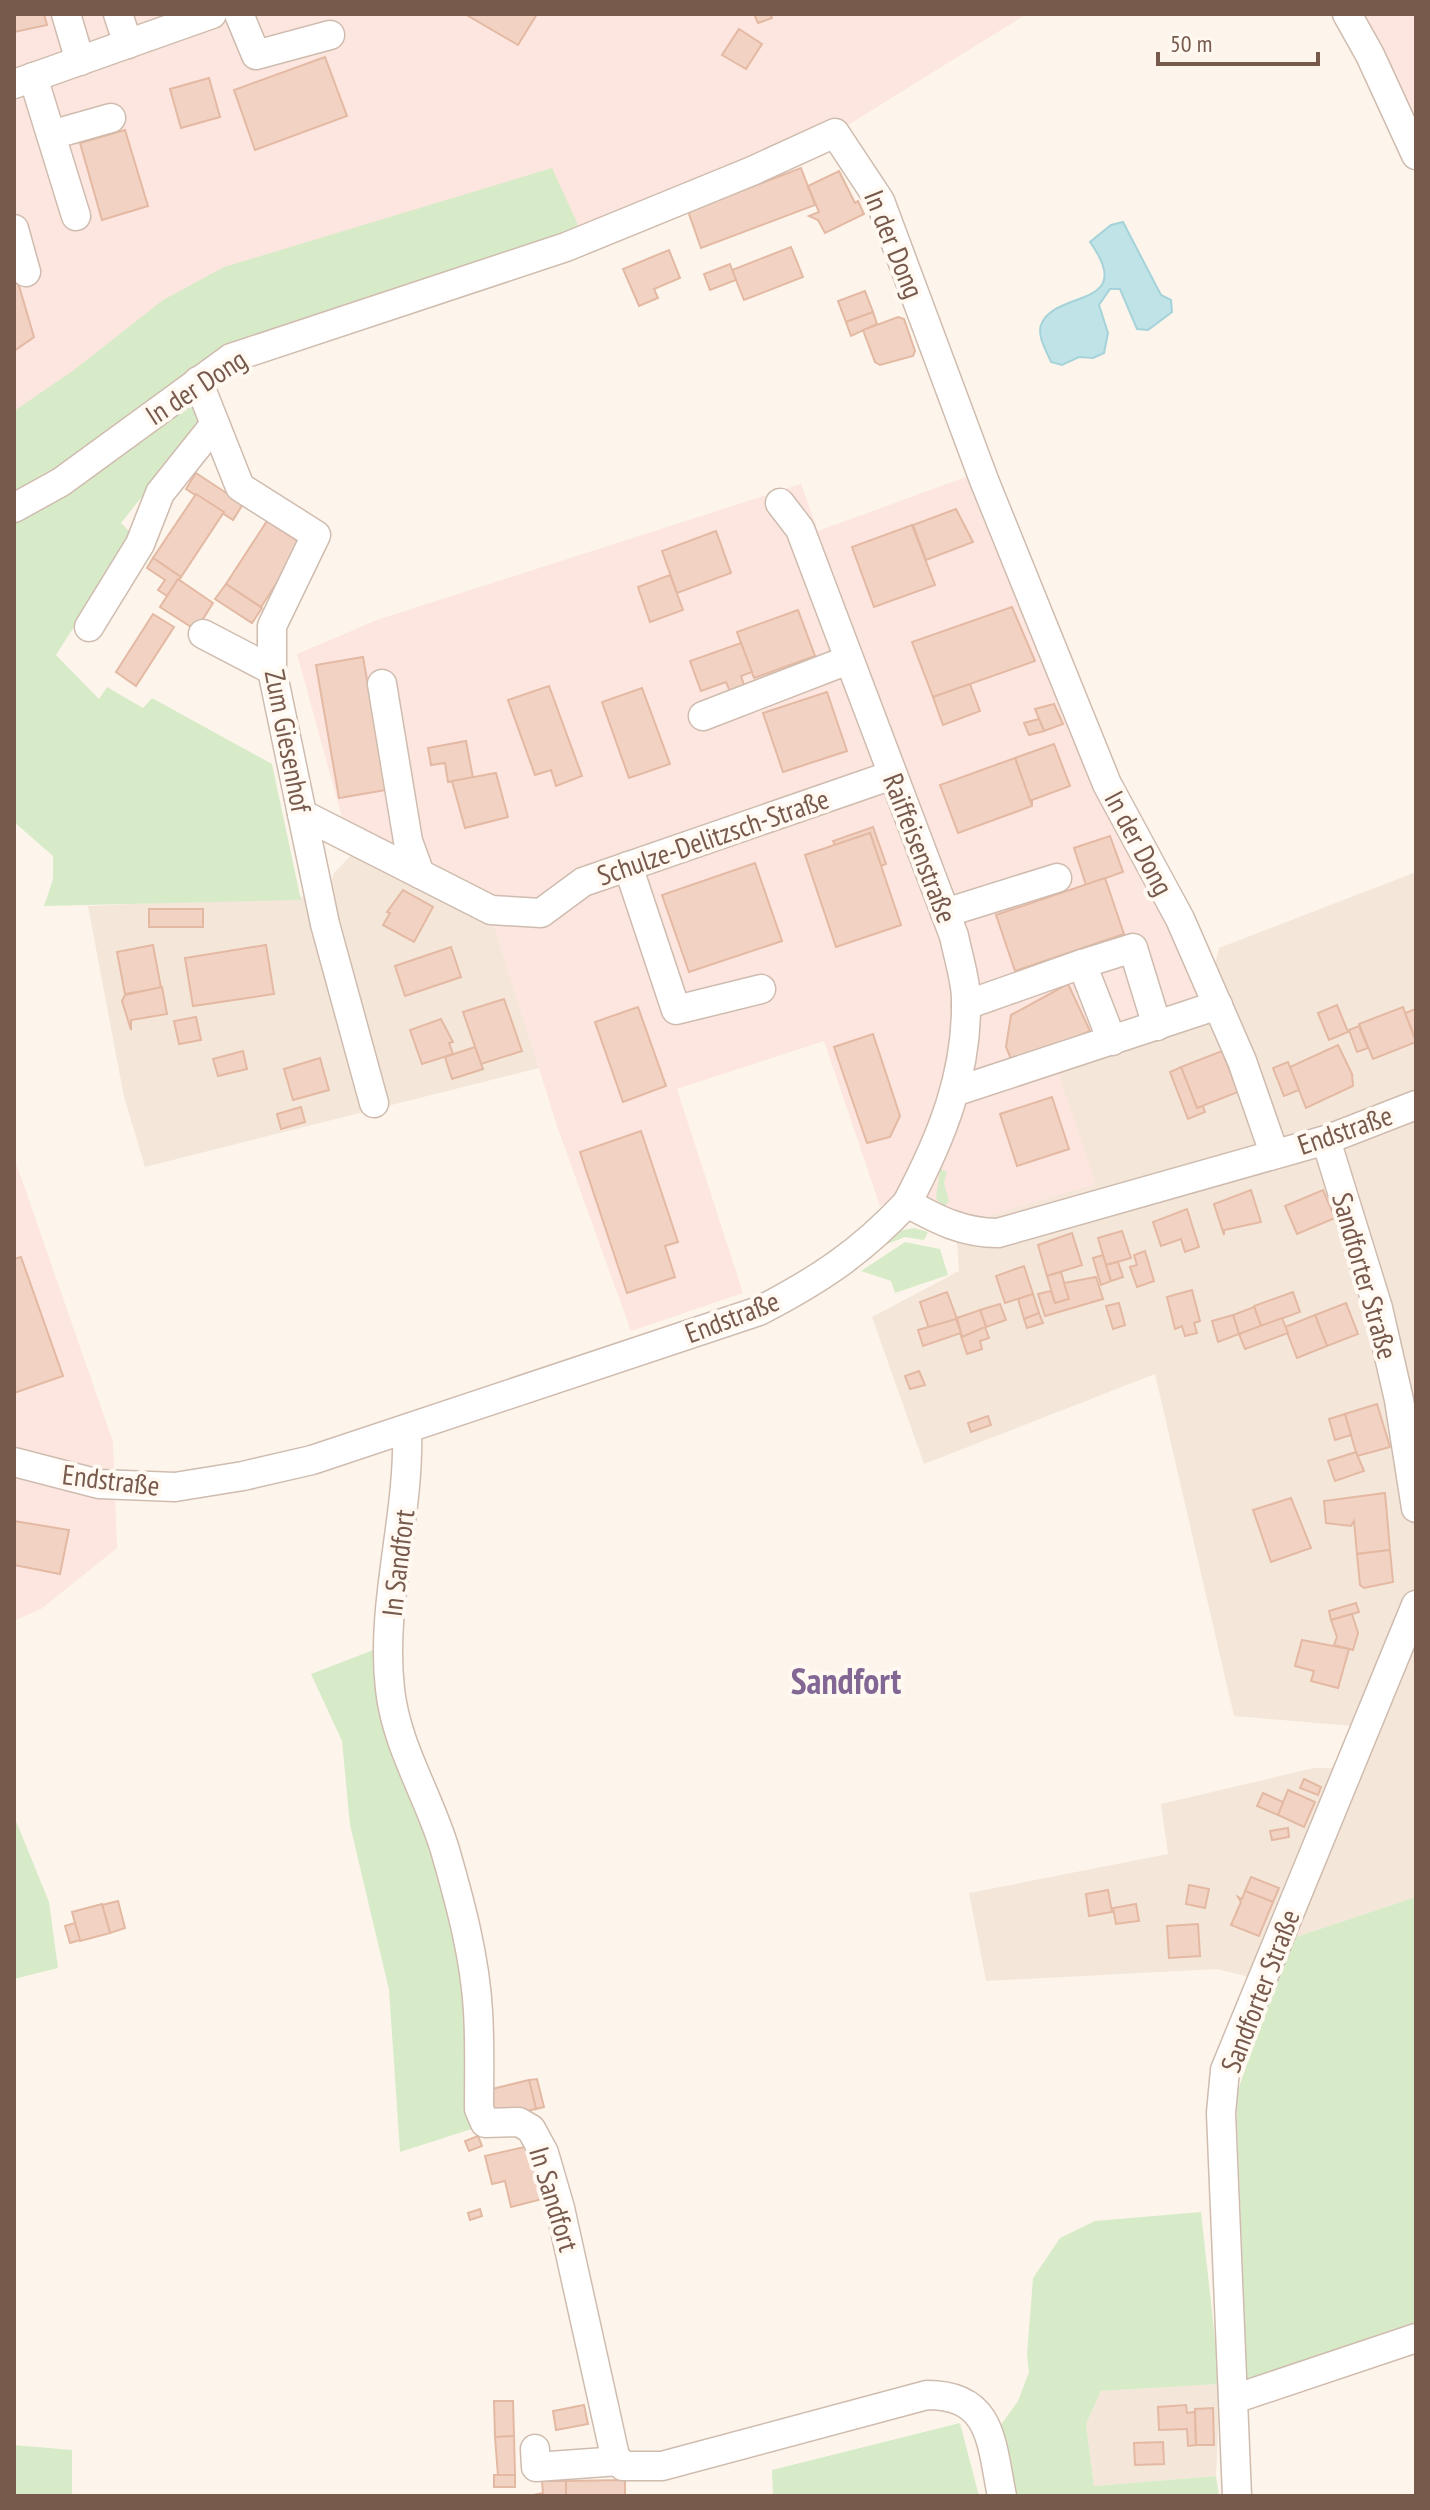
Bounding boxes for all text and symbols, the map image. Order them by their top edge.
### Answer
scale bar [1158,16,1318,66]
text: 50 m [1170,28,1212,59]
street label: In der Dong [856,184,933,303]
street label: In der Dong [138,340,253,433]
street label: Zum Giesenhof [257,667,321,817]
street label: Raiffeisenstraße [875,768,966,928]
street label: Schulze-Delitzsch-Straße [592,780,834,894]
street label: In der Dong [1097,784,1182,901]
street label: Endstraße [1293,1096,1397,1163]
street label: Sandforter Straße [1324,1188,1407,1363]
street label: Endstraße [680,1282,784,1351]
street label: Endstraße [60,1455,162,1504]
street label: In Sandfort [373,1507,422,1619]
district label: Sandfort [791,1657,902,1704]
street label: Sandforter Straße [1212,1904,1308,2077]
street label: In Sandfort [521,2142,588,2256]

